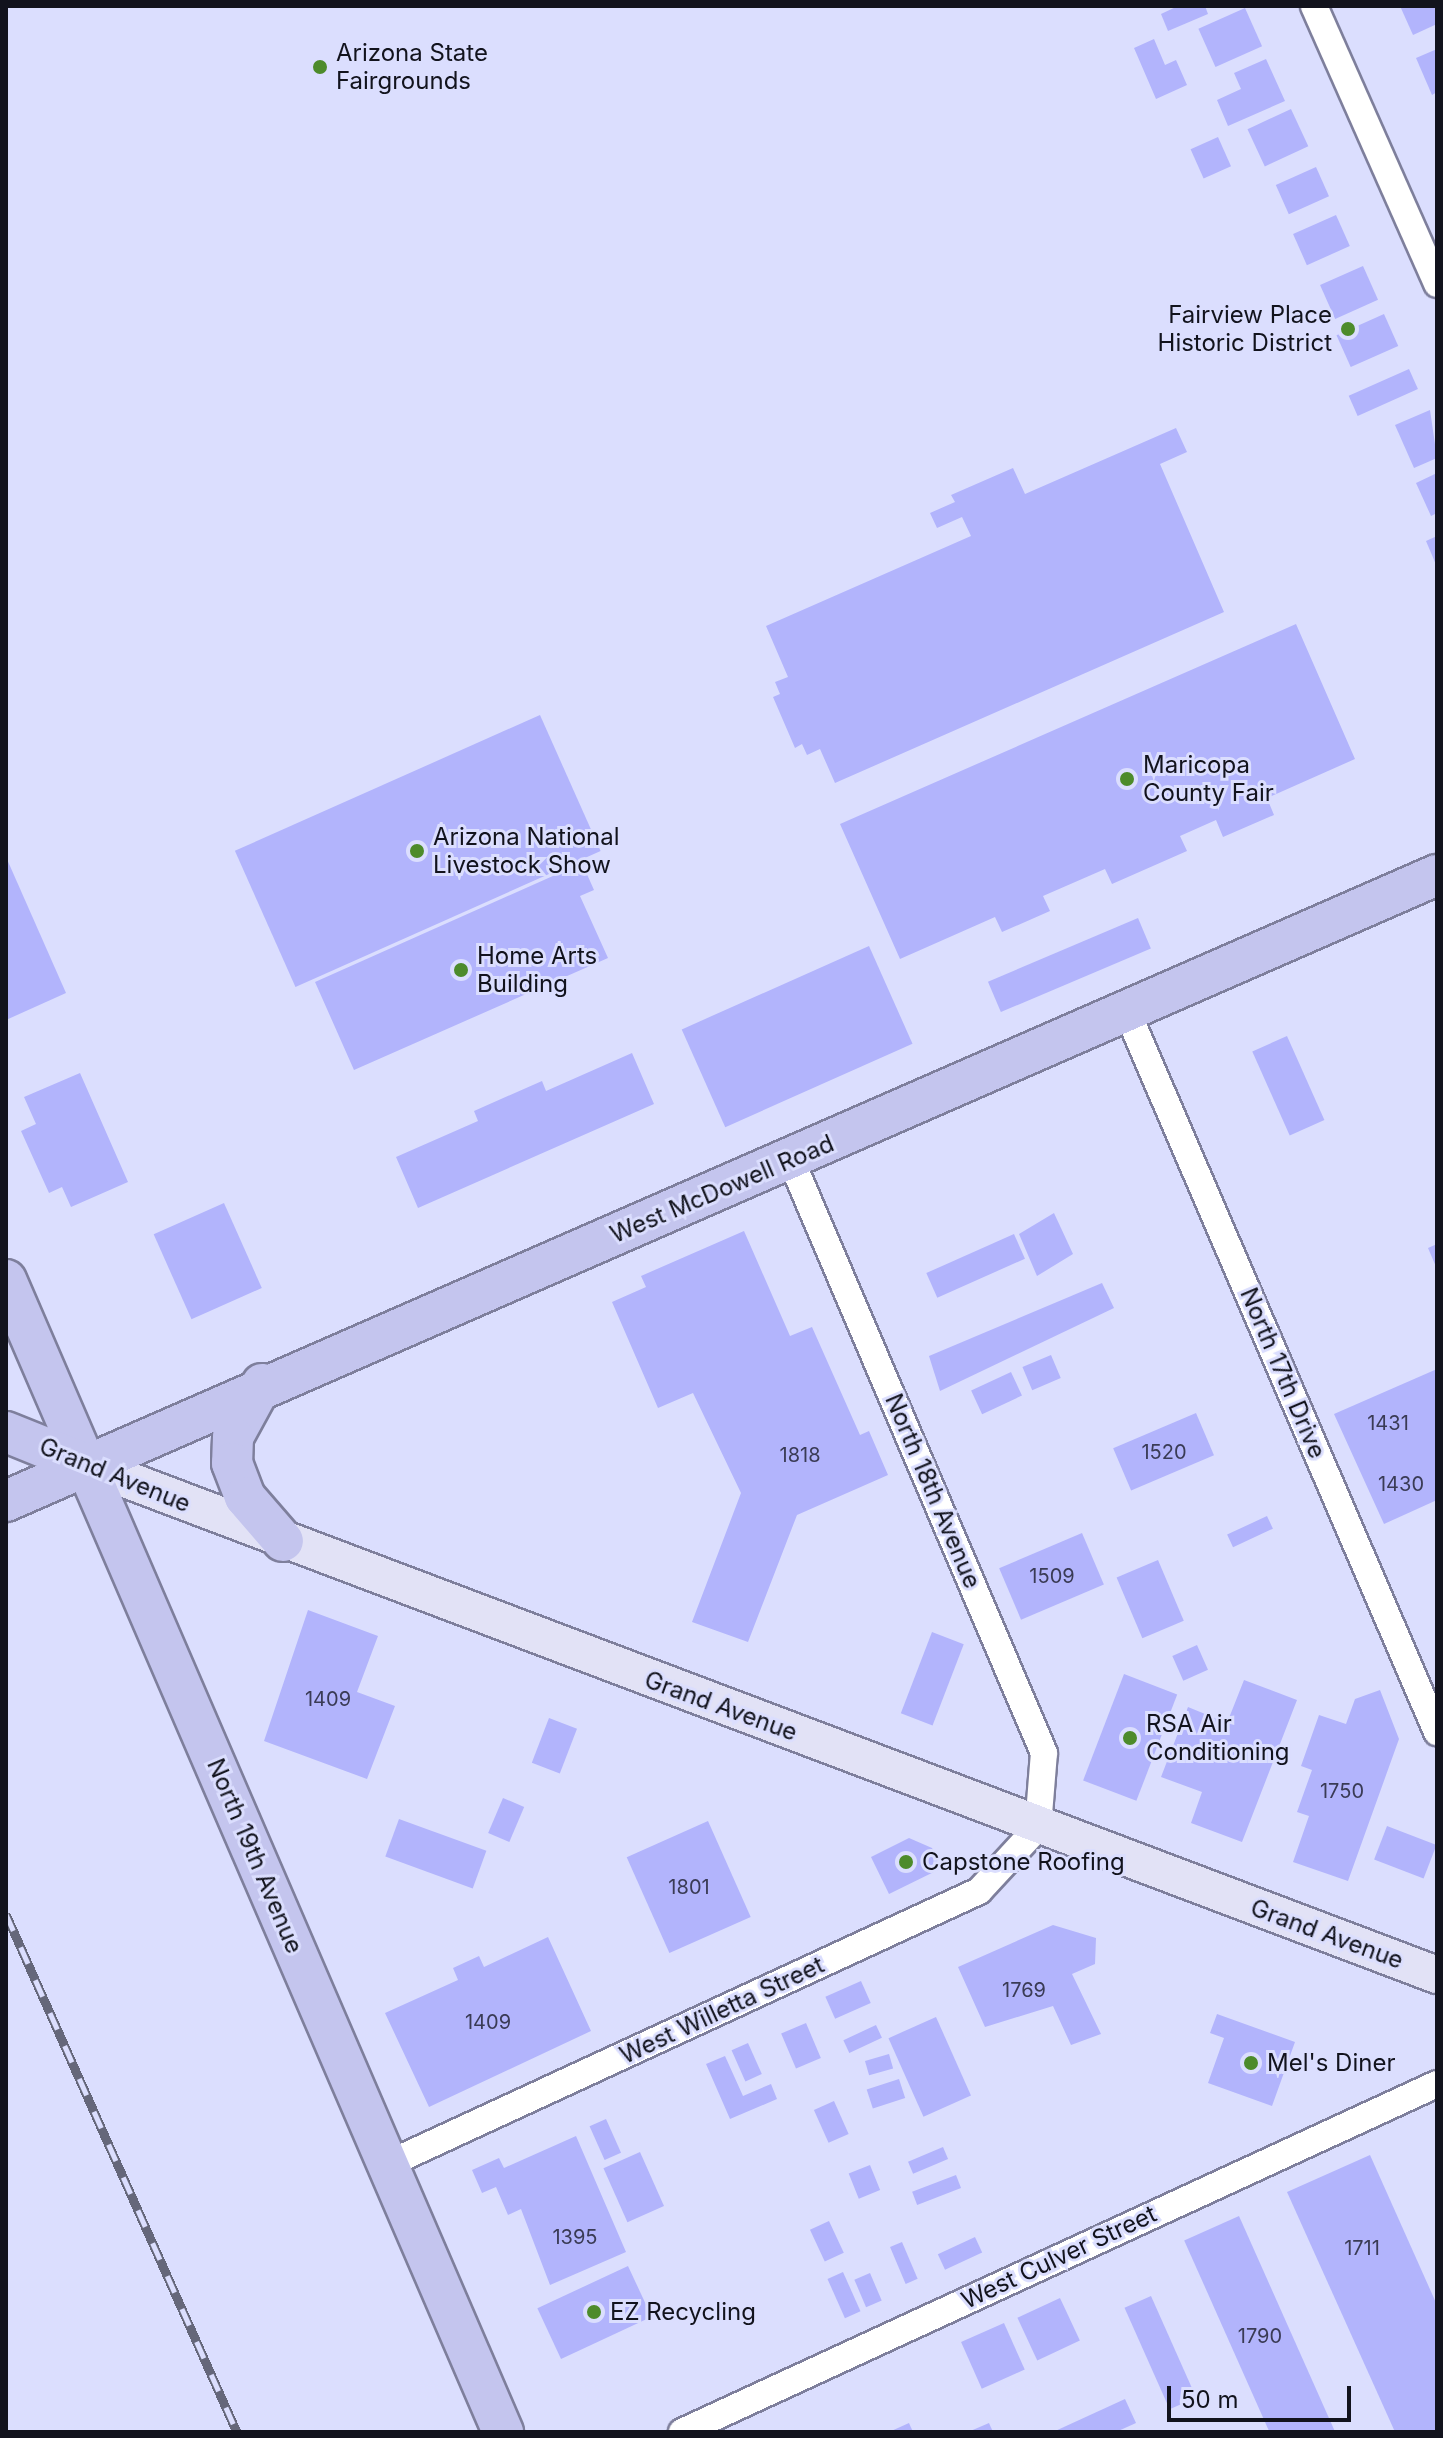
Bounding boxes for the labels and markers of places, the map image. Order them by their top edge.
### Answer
place label: Arizona State Fairgrounds [336,39,488,95]
marker: Arizona State Fairgrounds [311,58,329,76]
place label: Fairview Place Historic District [1158,301,1332,357]
marker: Fairview Place Historic District [1339,320,1357,338]
place label: Maricopa County Fair [1143,751,1274,807]
marker: Maricopa County Fair [1118,770,1136,788]
place label: Arizona National Livestock Show [433,823,620,879]
marker: Arizona National Livestock Show [408,842,426,860]
place label: Home Arts Building [477,942,597,998]
marker: Home Arts Building [452,961,470,979]
place label: RSA Air Conditioning [1146,1710,1290,1766]
marker: RSA Air Conditioning [1121,1729,1139,1747]
place label: Capstone Roofing [922,1848,1125,1876]
marker: Capstone Roofing [897,1853,915,1871]
place label: Mel's Diner [1267,2049,1395,2077]
marker: Mel's Diner [1242,2054,1260,2072]
place label: EZ Recycling [610,2298,756,2326]
marker: EZ Recycling [585,2303,603,2321]

